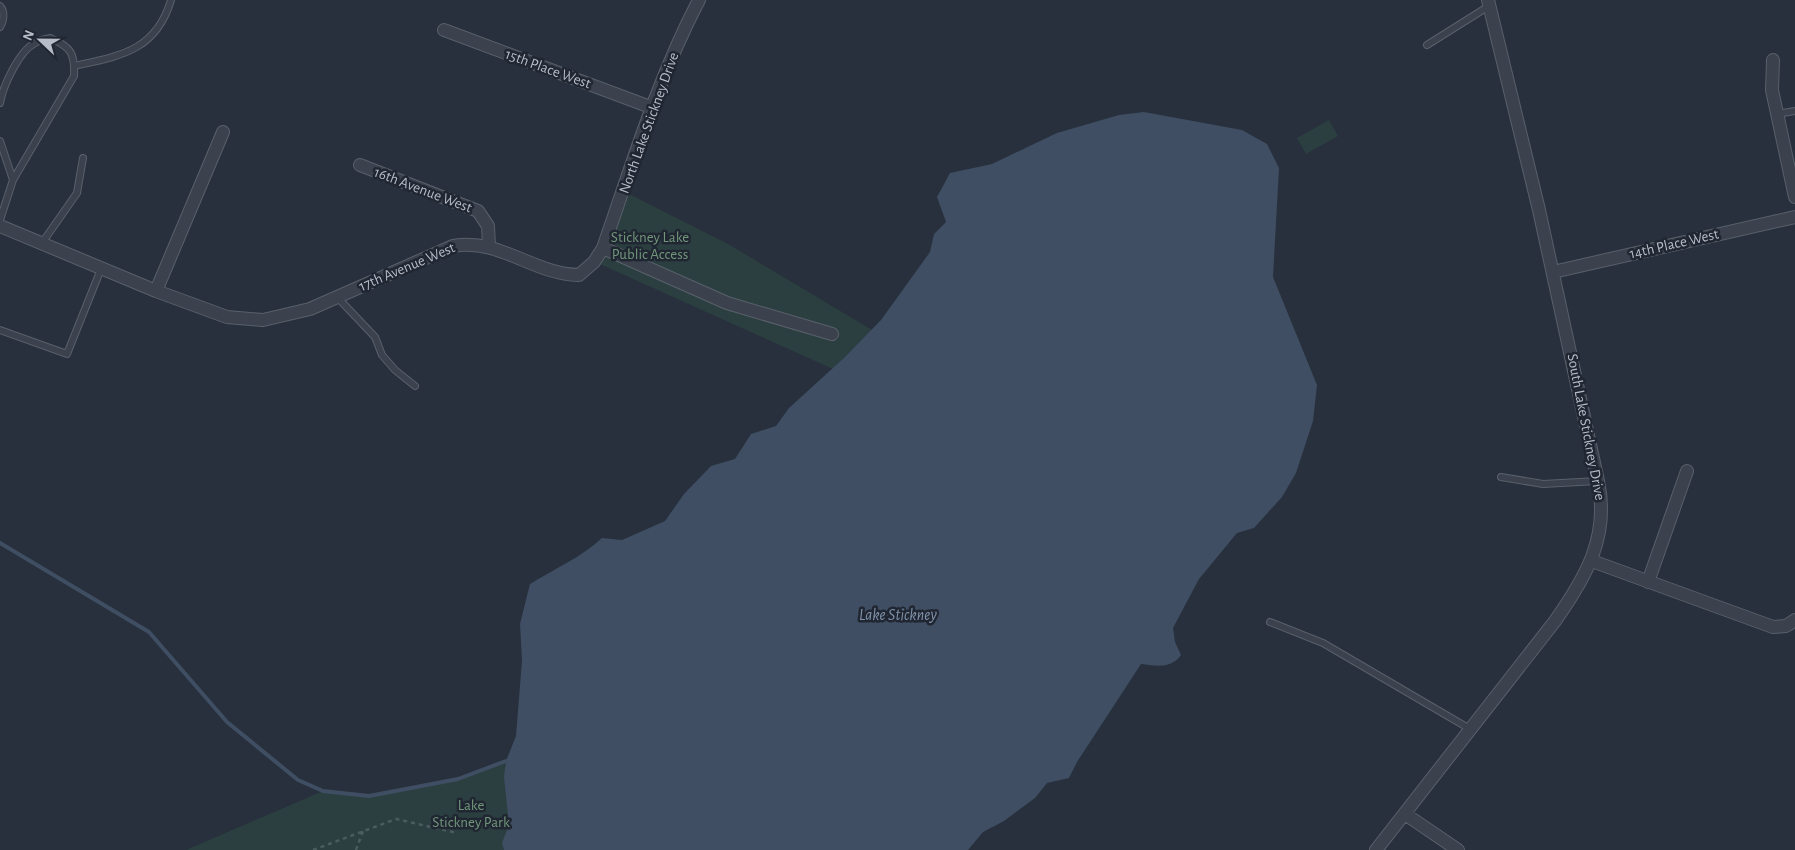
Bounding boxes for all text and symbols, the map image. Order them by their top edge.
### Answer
north arrow [15,15,65,65]
text: N [21,28,37,43]
street label: 15th Place West [503,47,593,92]
street label: North Lake Stickney Drive [616,50,682,196]
street label: 16th Avenue West [372,164,474,216]
street label: 14th Place West [1628,226,1720,262]
park label: Stickney Lake Public Access [611,230,689,262]
street label: 17th Avenue West [357,240,457,294]
street label: South Lake Stickney Drive [1564,352,1608,502]
water label: Lake Stickney [859,607,937,623]
park label: Lake Stickney Park [432,798,510,830]

